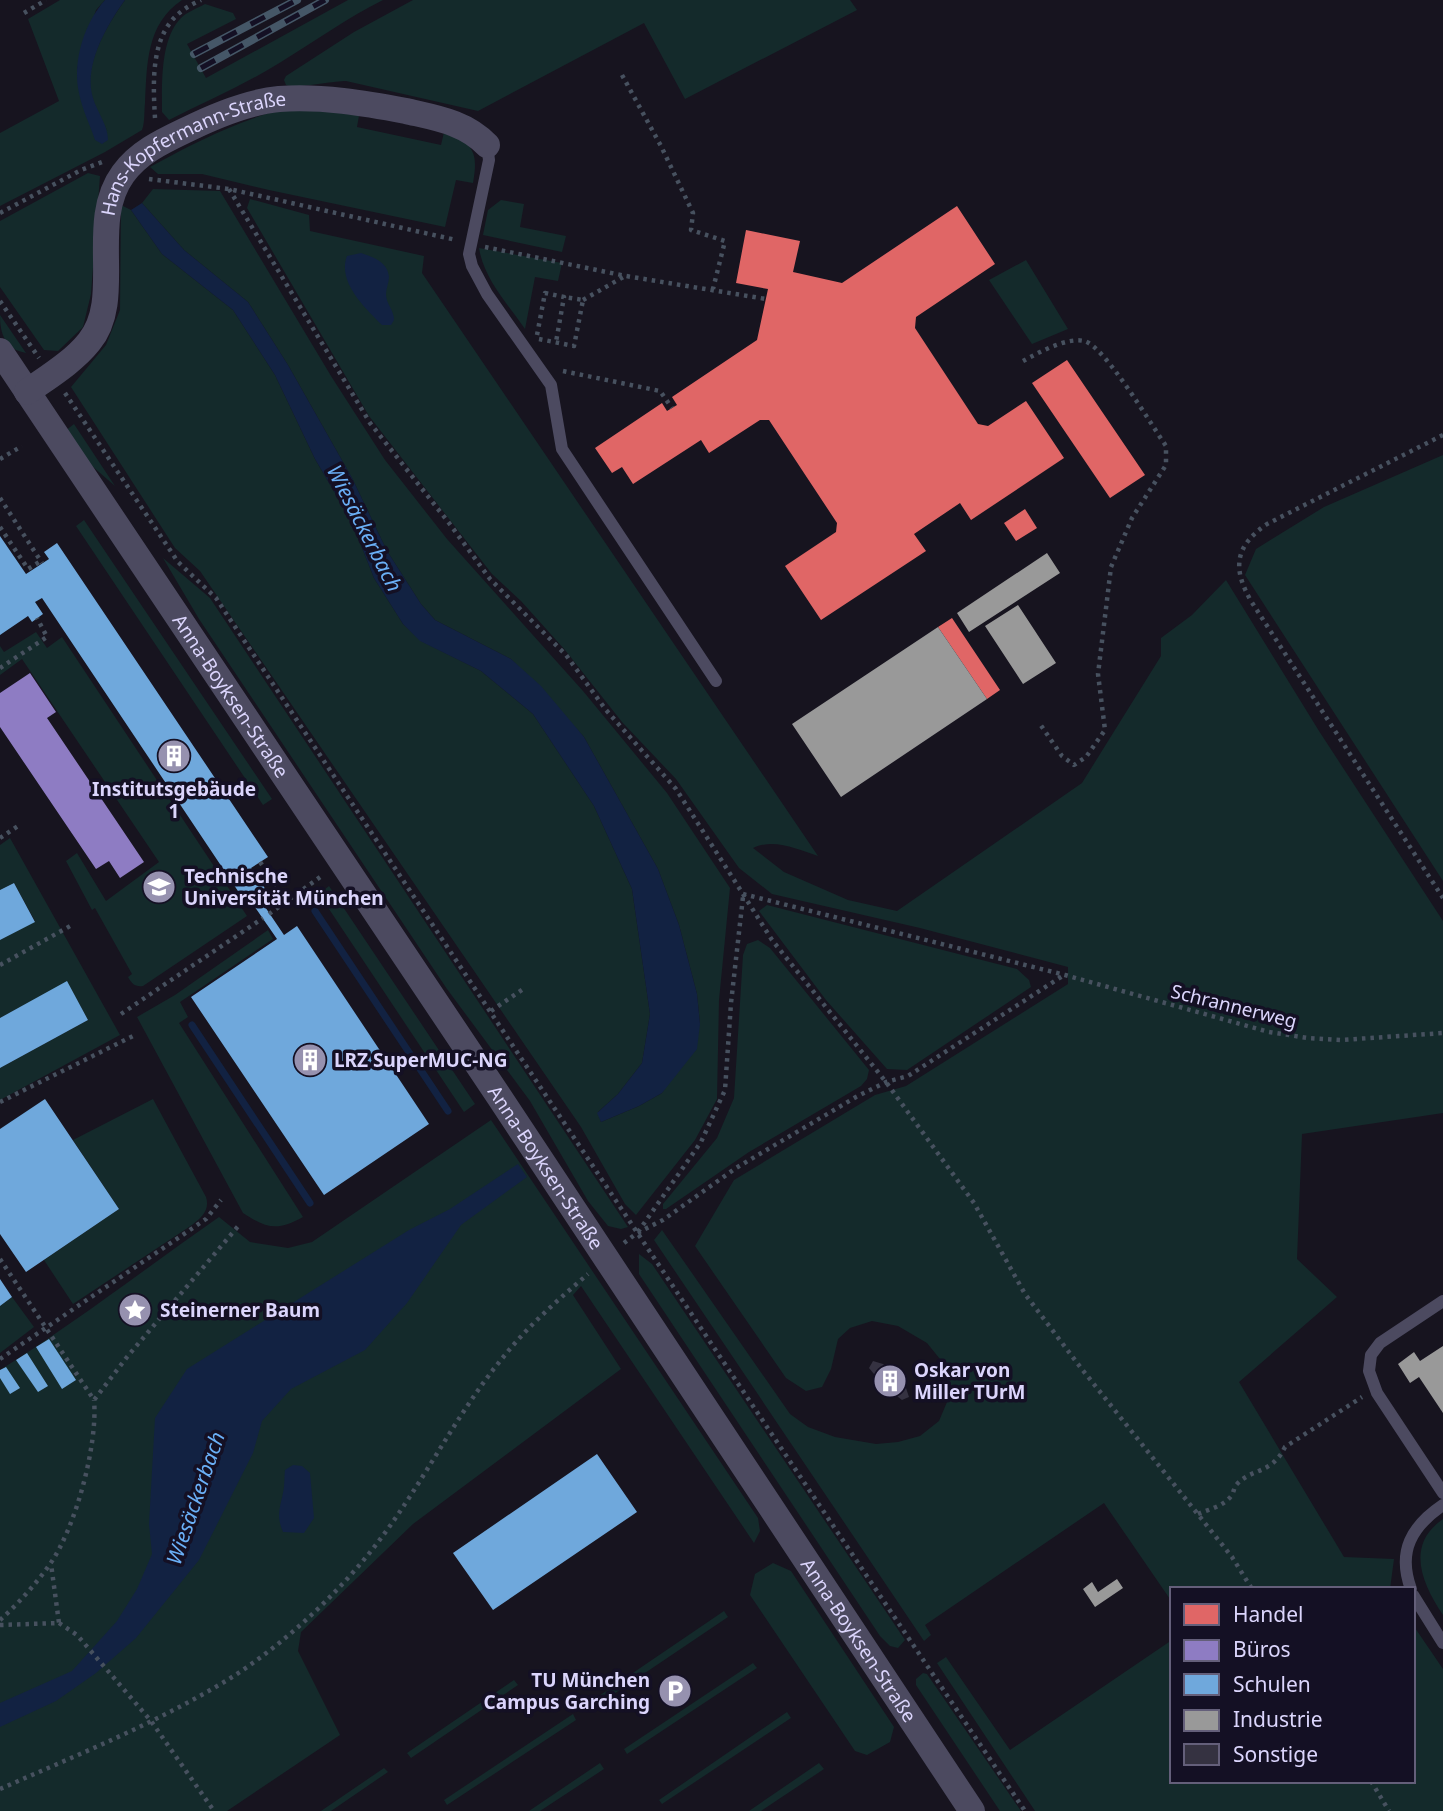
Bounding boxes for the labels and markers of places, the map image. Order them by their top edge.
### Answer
building icon: Institutsgebäude 1 [155,737,193,775]
place label: Institutsgebäude 1 [92,776,256,824]
place label: Technische Universität München [184,863,384,911]
school or university icon: Technische Universität München [140,868,178,906]
building icon: LRZ SuperMUC-NG [291,1041,329,1079]
place label: LRZ SuperMUC-NG [334,1047,507,1073]
place icon: Steinerner Baum [116,1291,154,1329]
place label: Steinerner Baum [160,1297,320,1323]
place label: Oskar von Miller TUrM [914,1357,1025,1405]
building icon: Oskar von Miller TUrM [871,1362,909,1400]
place label: TU München Campus Garching [484,1667,650,1715]
parking icon: TU München Campus Garching [656,1672,694,1710]

